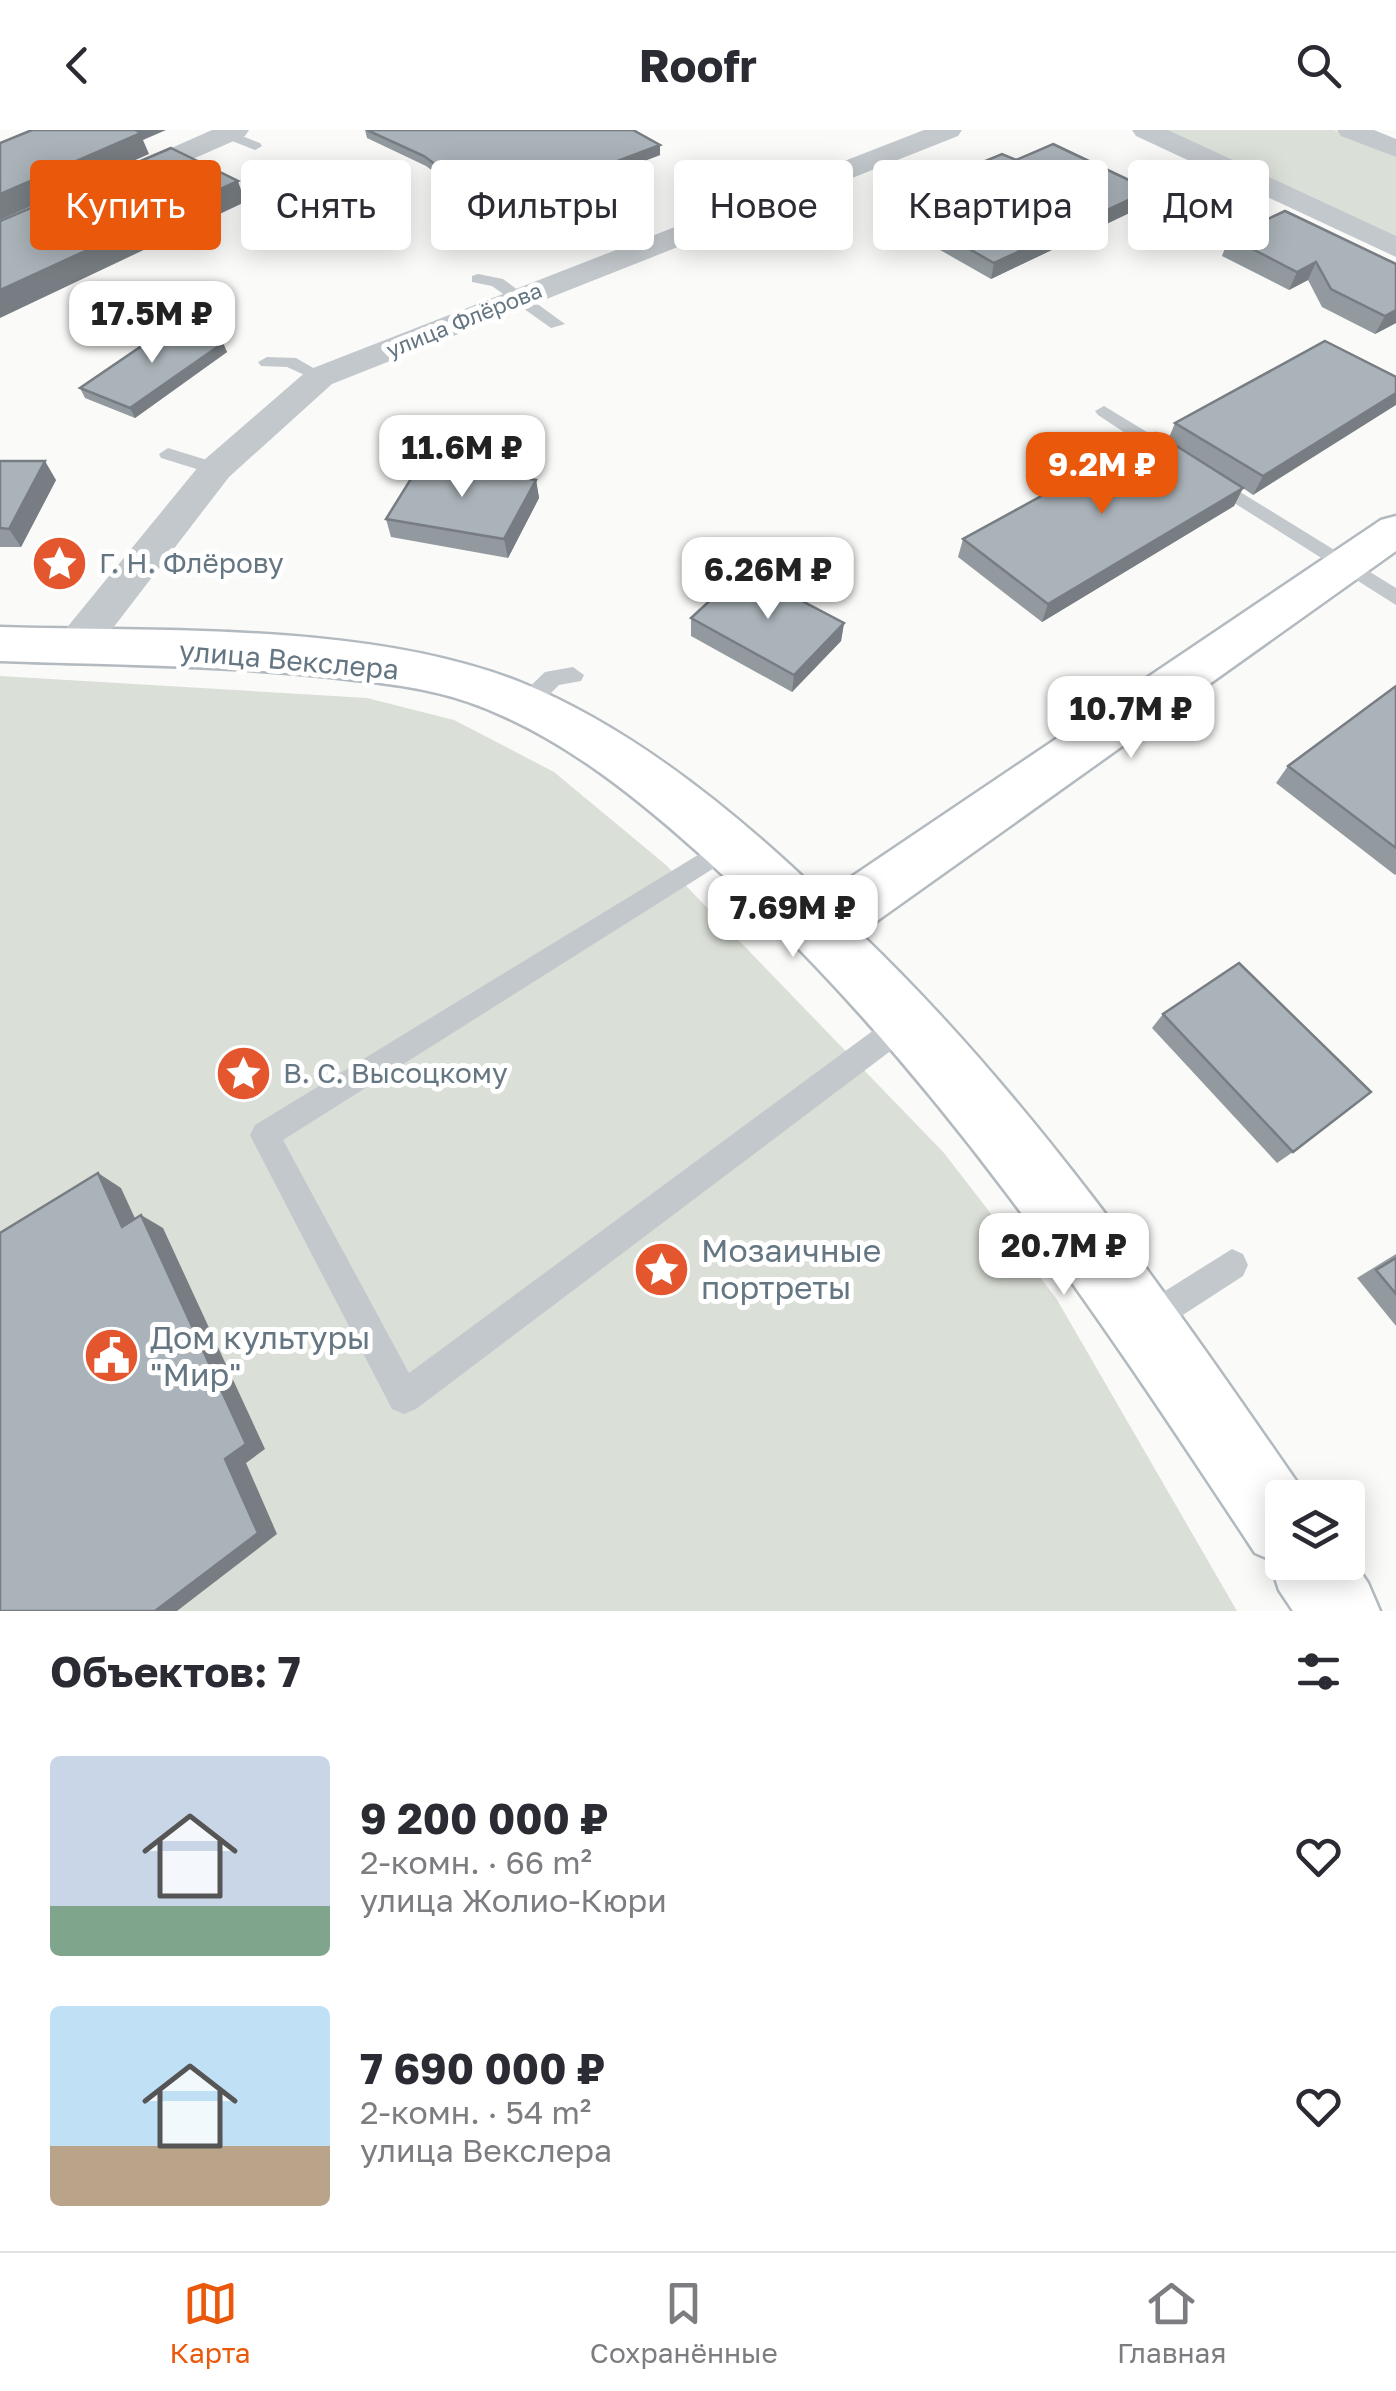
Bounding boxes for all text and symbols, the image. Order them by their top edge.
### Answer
icon: back [50,38,105,93]
text: Roofr [639,38,757,92]
icon: search [1291,38,1346,93]
chip: Купить [30,160,221,250]
chip: Снять [241,160,411,250]
chip: Фильтры [431,160,654,250]
chip: Новое [674,160,853,250]
chip: Квартира [873,160,1108,250]
chip: Дом [1128,160,1269,250]
street label: улица Флёрова [382,276,546,363]
pin: 17.5M ₽ [60,281,244,366]
text: 17.5M ₽ [91,294,213,332]
pin: 11.6M ₽ [370,415,554,500]
text: 11.6M ₽ [401,428,523,466]
pin: 9.2M ₽ [1021,432,1183,517]
text: 9.2M ₽ [1048,445,1156,483]
place icon: Г. Н. Флёрову [30,533,90,593]
pin: 6.26M ₽ [676,537,860,622]
place label: Г. Н. Флёрову [99,546,284,579]
text: 6.26M ₽ [704,550,832,588]
street label: улица Векслера [178,633,400,686]
pin: 10.7M ₽ [1039,676,1223,761]
text: 10.7M ₽ [1069,689,1193,727]
pin: 7.69M ₽ [701,875,885,960]
text: 7.69M ₽ [730,888,856,926]
place icon: В. С. Высоцкому [214,1043,274,1103]
place label: В. С. Высоцкому [283,1056,508,1089]
pin: 20.7M ₽ [972,1213,1156,1298]
text: 20.7M ₽ [1001,1226,1127,1264]
place label: Мозаичные портреты [701,1231,881,1306]
place icon: Мозаичные портреты [632,1239,692,1299]
place label: Дом культуры "Мир" [150,1318,370,1393]
public building icon: Дом культуры "Мир" [81,1326,141,1386]
map controls [1265,1480,1365,1580]
button: layers [1265,1480,1365,1580]
icon: filters [1291,1644,1346,1699]
text: Объектов: 7 [50,1646,301,1696]
text: 9 200 000 ₽ [360,1793,609,1843]
icon: home [130,1796,250,1916]
icon: heart [1291,1829,1346,1884]
text: 2-комн. · 66 m² [360,1843,592,1881]
text: улица Жолио-Кюри [360,1881,667,1919]
text: 7 690 000 ₽ [360,2043,605,2093]
icon: home [130,2046,250,2166]
icon: heart [1291,2079,1346,2134]
text: 2-комн. · 54 m² [360,2093,591,2131]
text: улица Векслера [360,2131,612,2169]
tab: Карта [170,2276,251,2369]
tab: Сохранённые [590,2276,778,2369]
tab: Главная [1117,2276,1226,2369]

